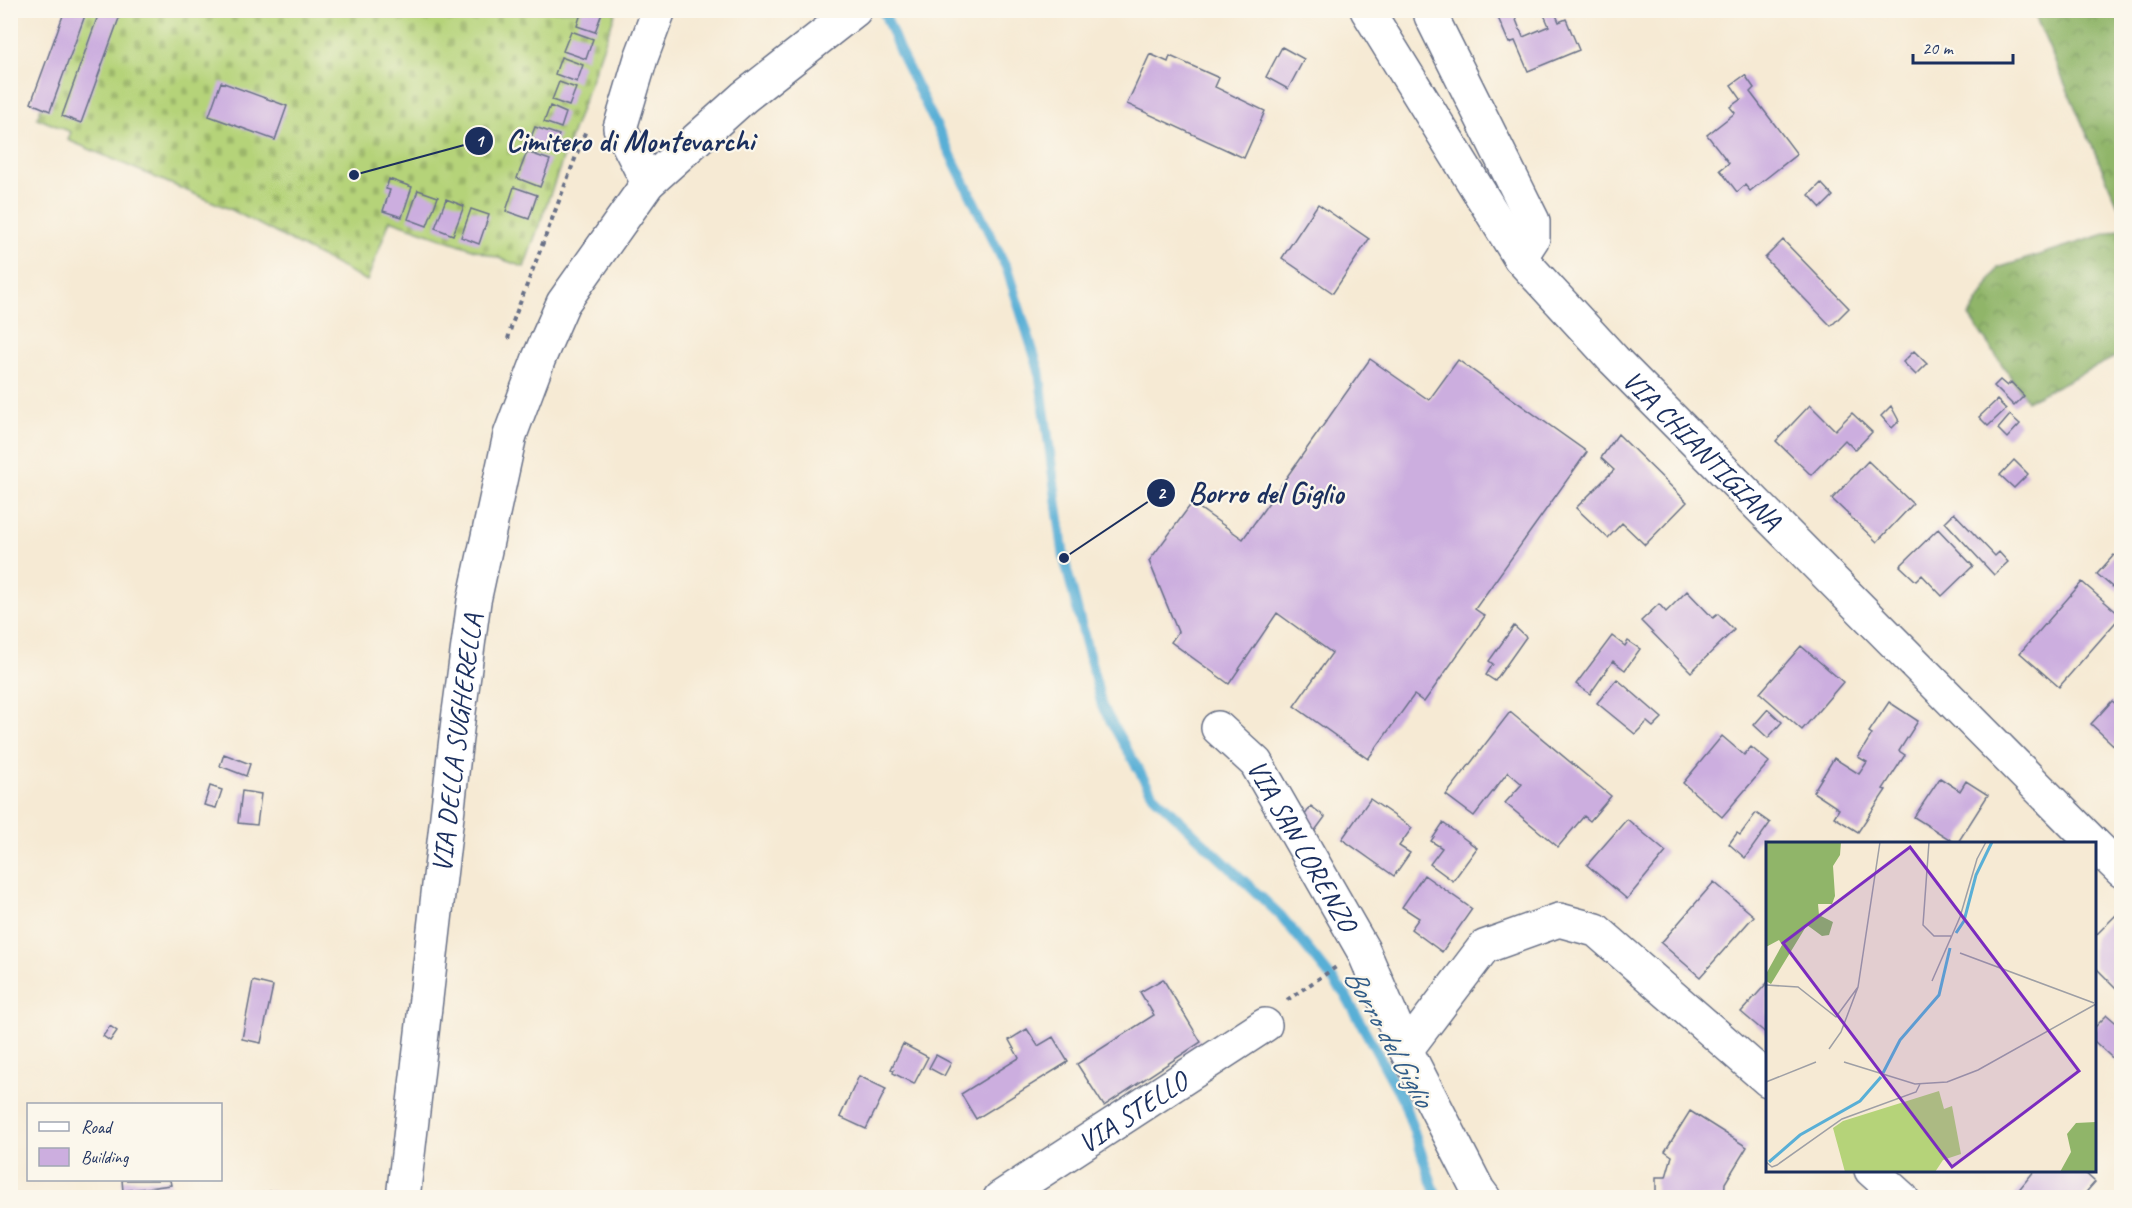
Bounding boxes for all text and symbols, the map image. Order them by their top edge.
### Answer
scale bar [1913,27,2014,65]
text: 20 m [1922,37,1955,59]
callout: Cimitero di Montevarchi [464,117,765,165]
text: Cimitero di Montevarchi [506,122,758,160]
text: 1 [475,130,485,152]
street label: VIA CHIANTIGIANA [1616,362,1790,537]
callout: Borro del Giglio [1146,469,1355,517]
text: Borro del Giglio [1189,474,1346,512]
text: 2 [1157,482,1167,504]
street label: VIA DELLA SUGHERELLA [423,611,490,874]
street label: VIA SAN LORENZO [1240,753,1367,940]
inset map [1766,842,2096,1172]
water label: Borro del Giglio [1336,961,1444,1116]
street label: VIA STELLO [1071,1062,1196,1160]
legend [27,1103,222,1181]
text: Road [81,1116,114,1138]
text: Building [81,1146,130,1168]

